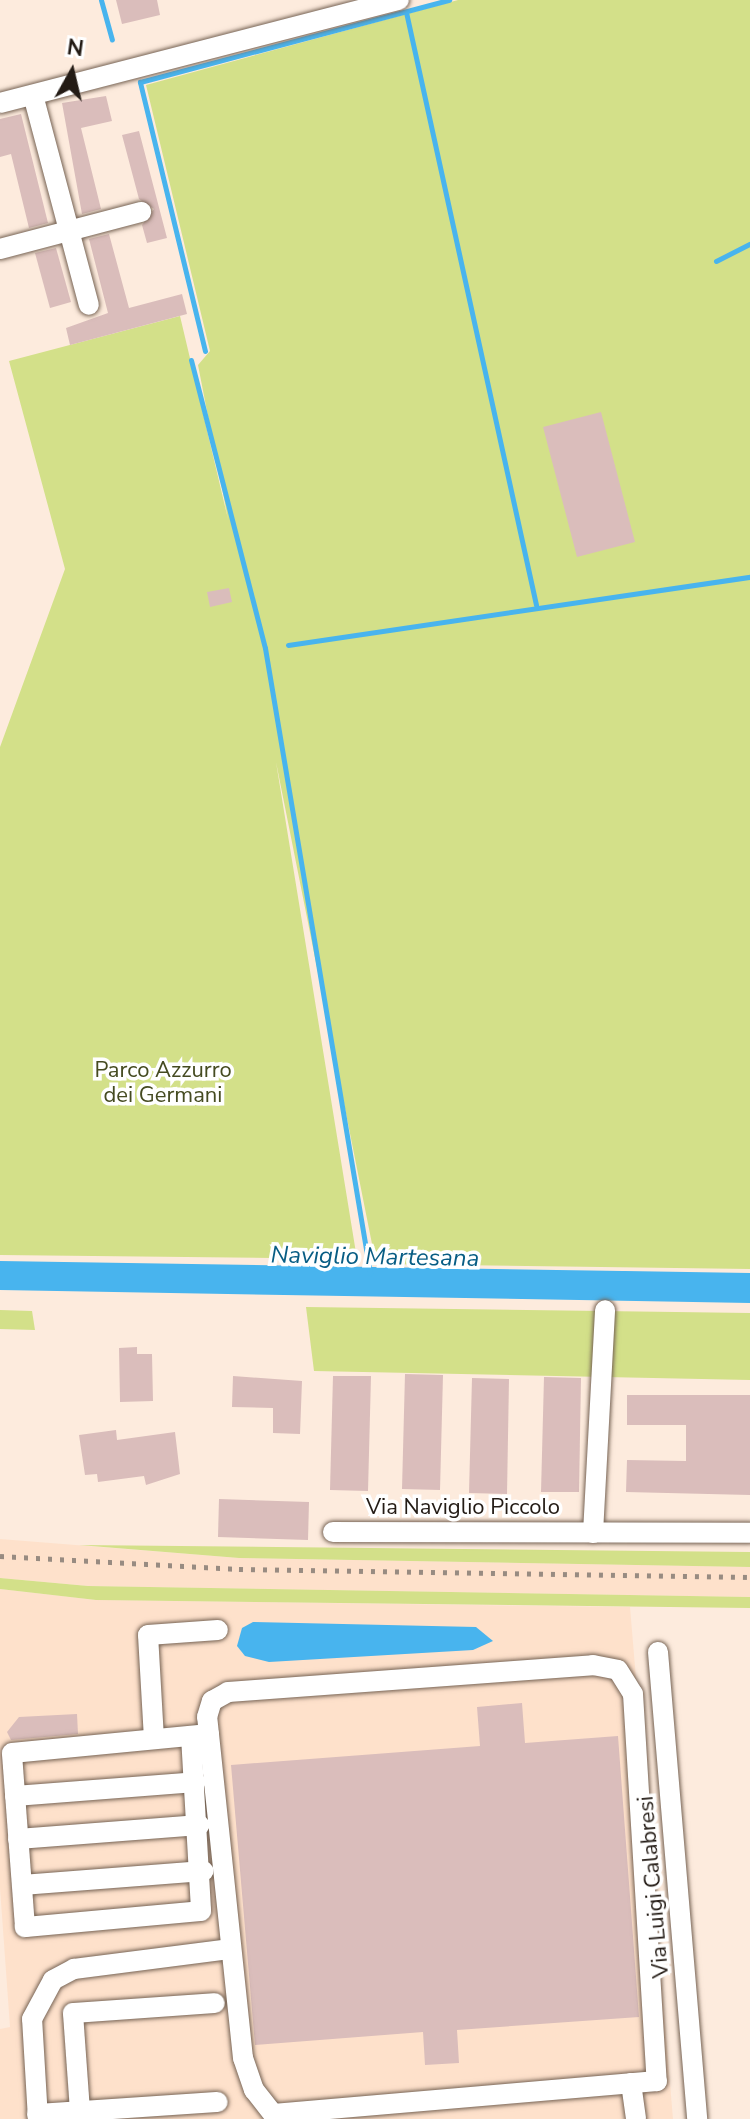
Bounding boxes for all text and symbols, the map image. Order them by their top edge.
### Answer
north arrow [32,32,112,112]
text: N [65,32,86,64]
park label: Parco Azzurro dei Germani [94,1057,232,1108]
water label: Naviglio Martesana [270,1241,480,1273]
street label: Via Naviglio Piccolo [366,1495,560,1521]
street label: Via Luigi Calabresi [633,1795,675,1979]

